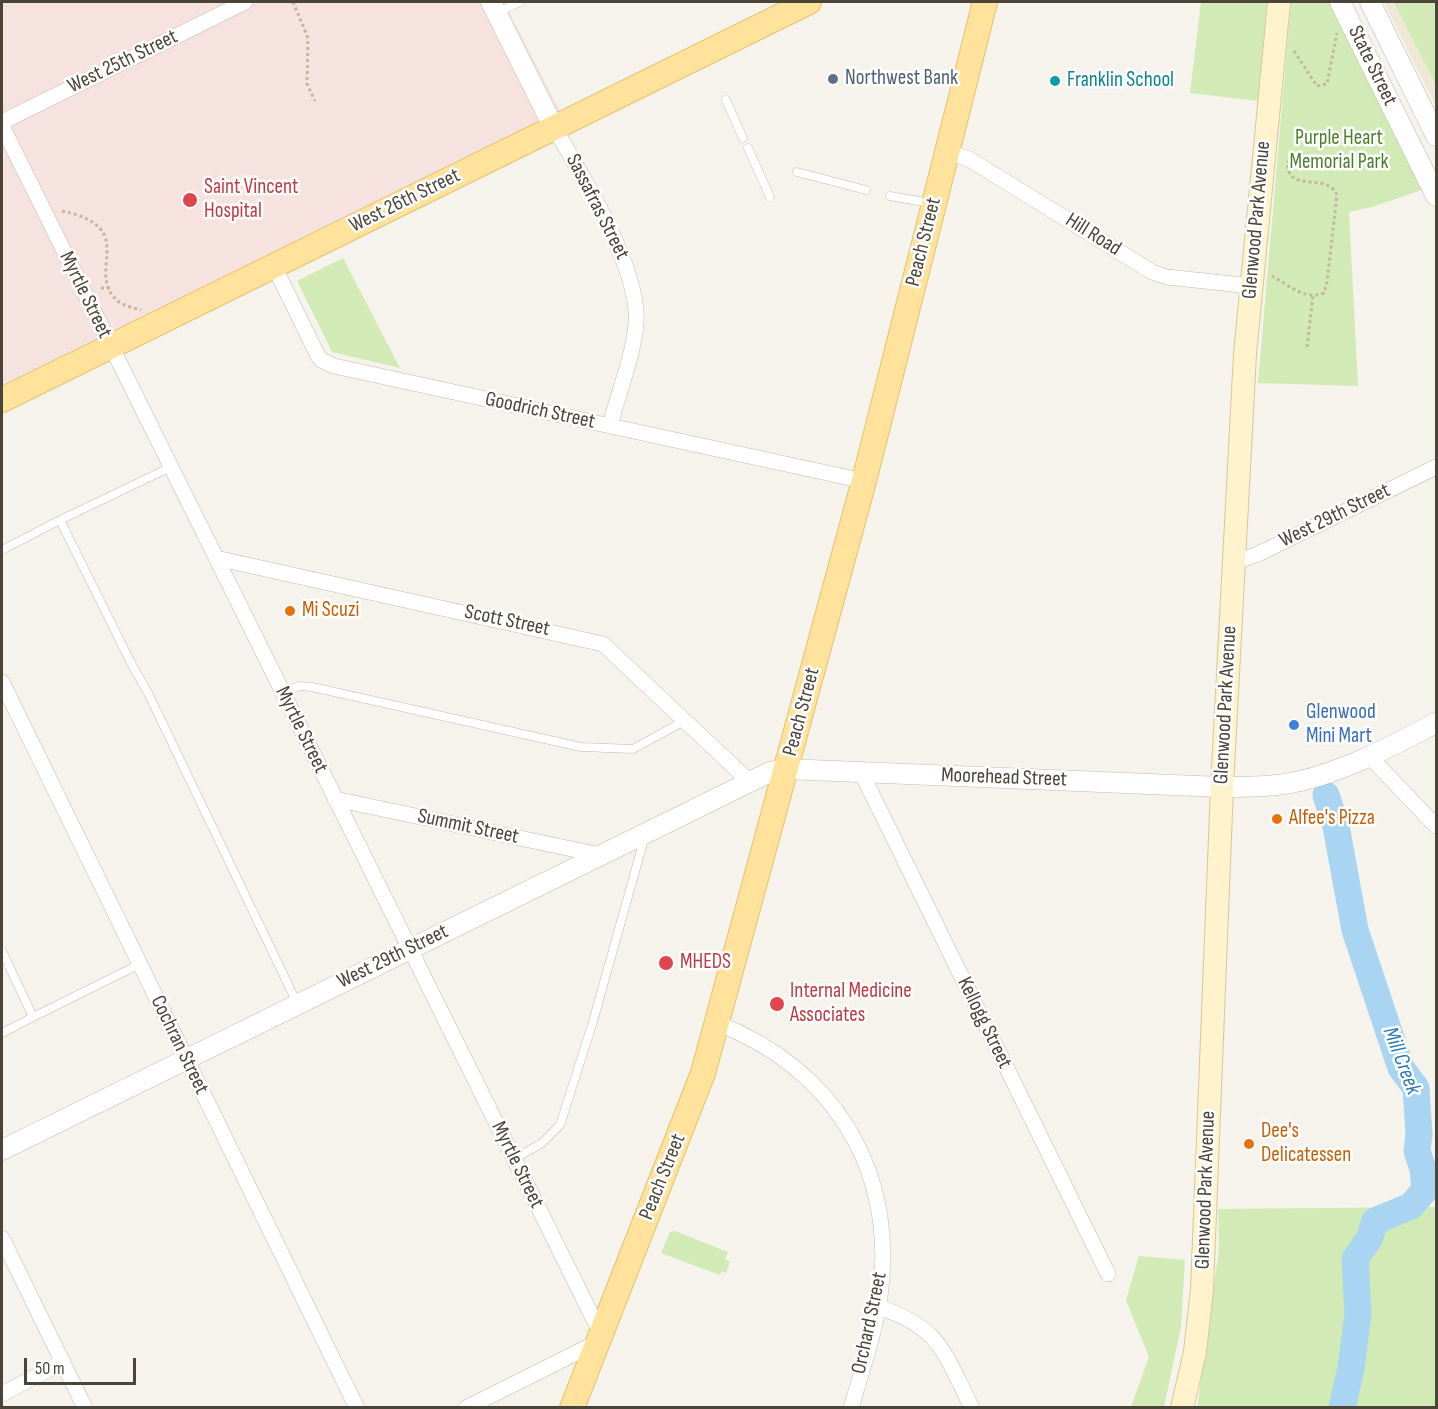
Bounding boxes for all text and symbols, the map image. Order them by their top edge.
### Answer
street label: State Street [1342,22,1402,110]
street label: West 25th Street [64,25,182,99]
place label: Northwest Bank [845,66,958,92]
place label: Franklin School [1067,68,1174,94]
marker: Northwest Bank [826,72,840,86]
marker: Franklin School [1048,74,1062,88]
park label: Purple Heart Memorial Park [1289,126,1389,176]
street label: Glenwood Park Avenue [1238,140,1276,300]
street label: Sassafras Street [560,150,634,264]
street label: West 26th Street [346,163,464,239]
place label: Saint Vincent Hospital [204,175,298,225]
marker: Saint Vincent Hospital [181,191,199,209]
street label: Peach Street [901,195,947,289]
street label: Hill Road [1061,208,1125,262]
street label: Myrtle Street [53,248,117,342]
street label: Goodrich Street [483,387,597,435]
street label: West 29th Street [1275,478,1395,554]
place label: Mi Scuzi [302,598,359,624]
street label: Scott Street [462,600,552,642]
marker: Mi Scuzi [283,604,297,618]
street label: Glenwood Park Avenue [1209,625,1243,785]
street label: Peach Street [778,665,826,759]
street label: Myrtle Street [269,683,333,777]
place label: Glenwood Mini Mart [1306,700,1376,750]
marker: Glenwood Mini Mart [1287,718,1301,732]
street label: Moorehead Street [941,763,1067,793]
street label: Summit Street [415,804,521,850]
place label: Alfee's Pizza [1289,806,1375,832]
marker: Alfee's Pizza [1270,812,1284,826]
street label: West 29th Street [333,919,453,995]
place label: MHEDS [680,950,731,976]
marker: MHEDS [657,954,675,972]
street label: Kellogg Street [951,973,1017,1073]
place label: Internal Medicine Associates [790,979,912,1029]
street label: Cochran Street [144,992,214,1098]
marker: Internal Medicine Associates [768,995,786,1013]
water label: Mill Creek [1376,1024,1426,1098]
street label: Glenwood Park Avenue [1191,1110,1221,1270]
street label: Myrtle Street [485,1118,549,1212]
place label: Dee's Delicatessen [1261,1119,1351,1169]
street label: Peach Street [634,1130,692,1224]
marker: Dee's Delicatessen [1242,1137,1256,1151]
street label: Orchard Street [847,1270,893,1376]
scale bar [27,1346,140,1384]
text: 50 m [35,1358,65,1379]

